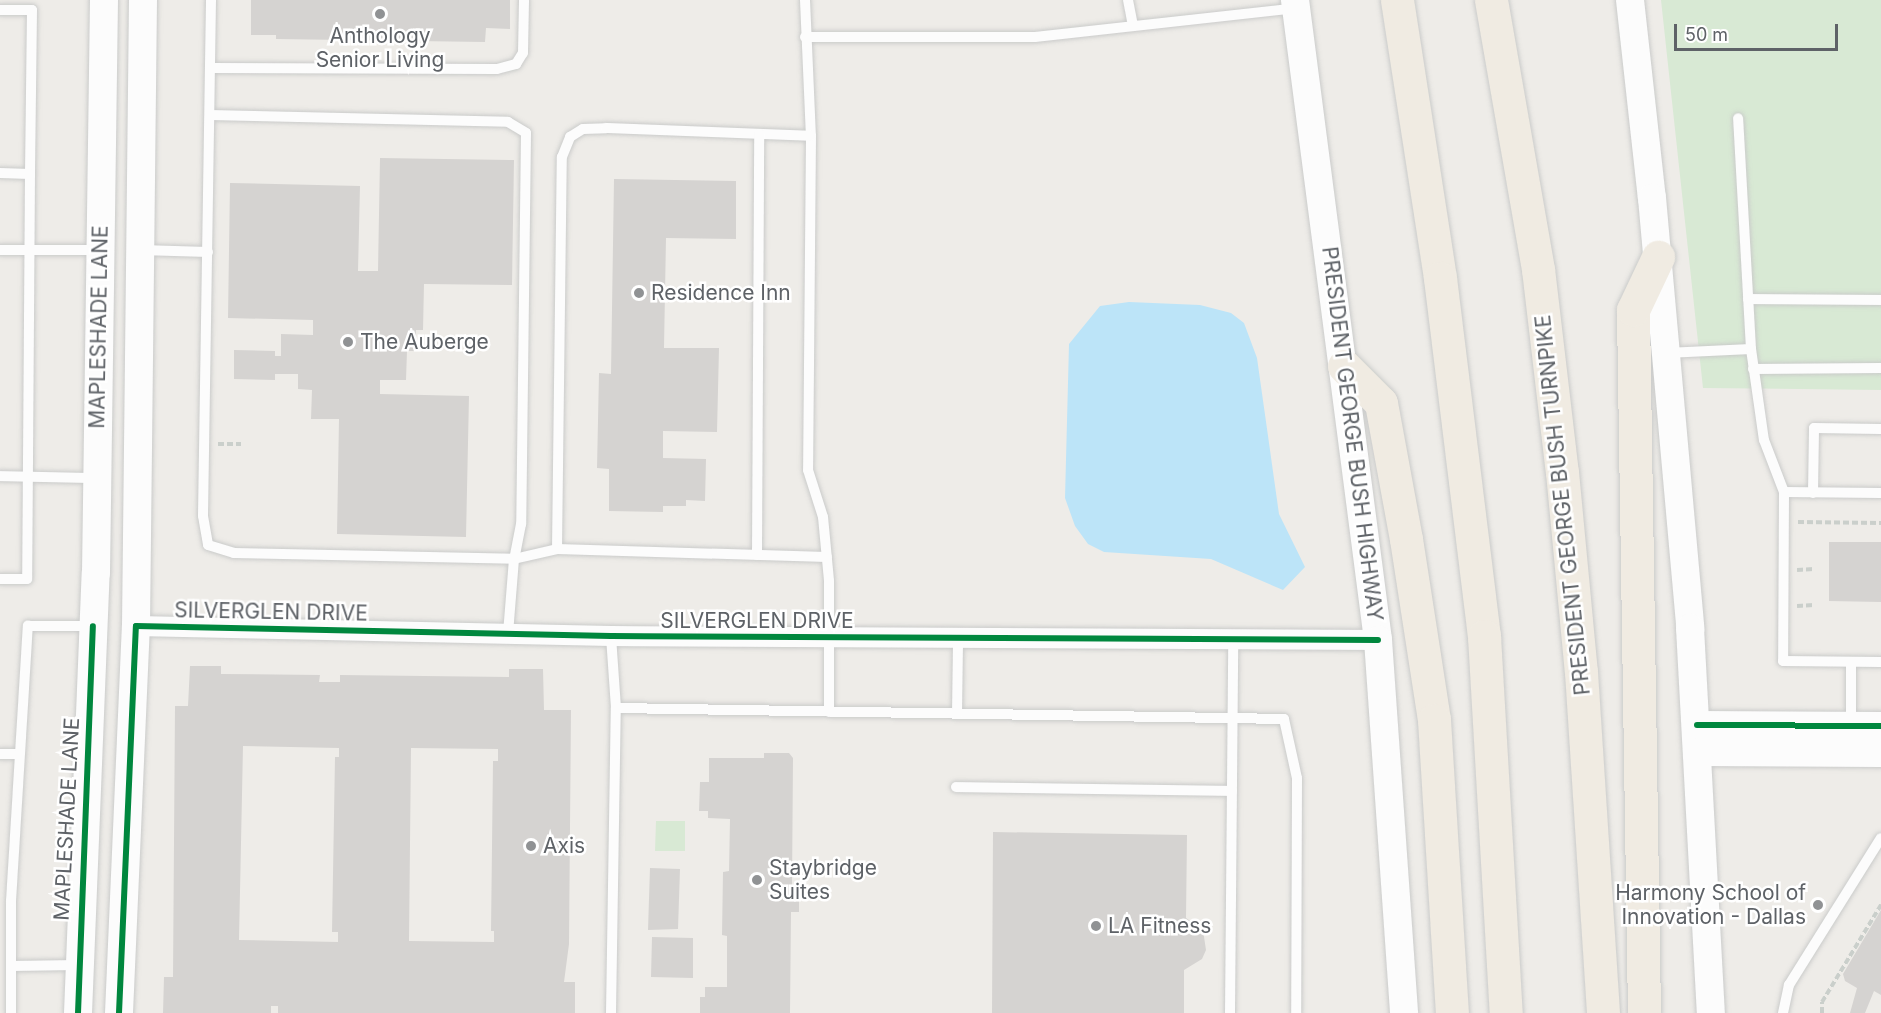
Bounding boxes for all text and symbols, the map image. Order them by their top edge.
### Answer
marker: Anthology Senior Living [373,7,387,21]
scale bar [1677,12,1840,50]
place label: Anthology Senior Living [316,23,444,73]
text: 50 m [1685,24,1728,45]
street label: MAPLESHADE LANE [85,225,113,429]
street label: PRESIDENT GEORGE BUSH HIGHWAY [1316,245,1388,623]
place label: Residence Inn [651,280,791,306]
marker: Residence Inn [632,286,646,300]
street label: PRESIDENT GEORGE BUSH TURNPIKE [1530,314,1596,696]
place label: The Auberge [360,329,489,355]
marker: The Auberge [341,335,355,349]
street label: SILVERGLEN DRIVE [174,598,368,626]
street label: SILVERGLEN DRIVE [660,608,854,634]
street label: MAPLESHADE LANE [49,717,85,921]
place label: Axis [543,833,585,859]
marker: Axis [524,839,538,853]
place label: Staybridge Suites [769,855,877,905]
marker: Staybridge Suites [750,873,764,887]
place label: Harmony School of Innovation - Dallas [1615,880,1806,930]
marker: Harmony School of Innovation - Dallas [1811,898,1825,912]
place label: LA Fitness [1108,913,1211,939]
marker: LA Fitness [1089,919,1103,933]

